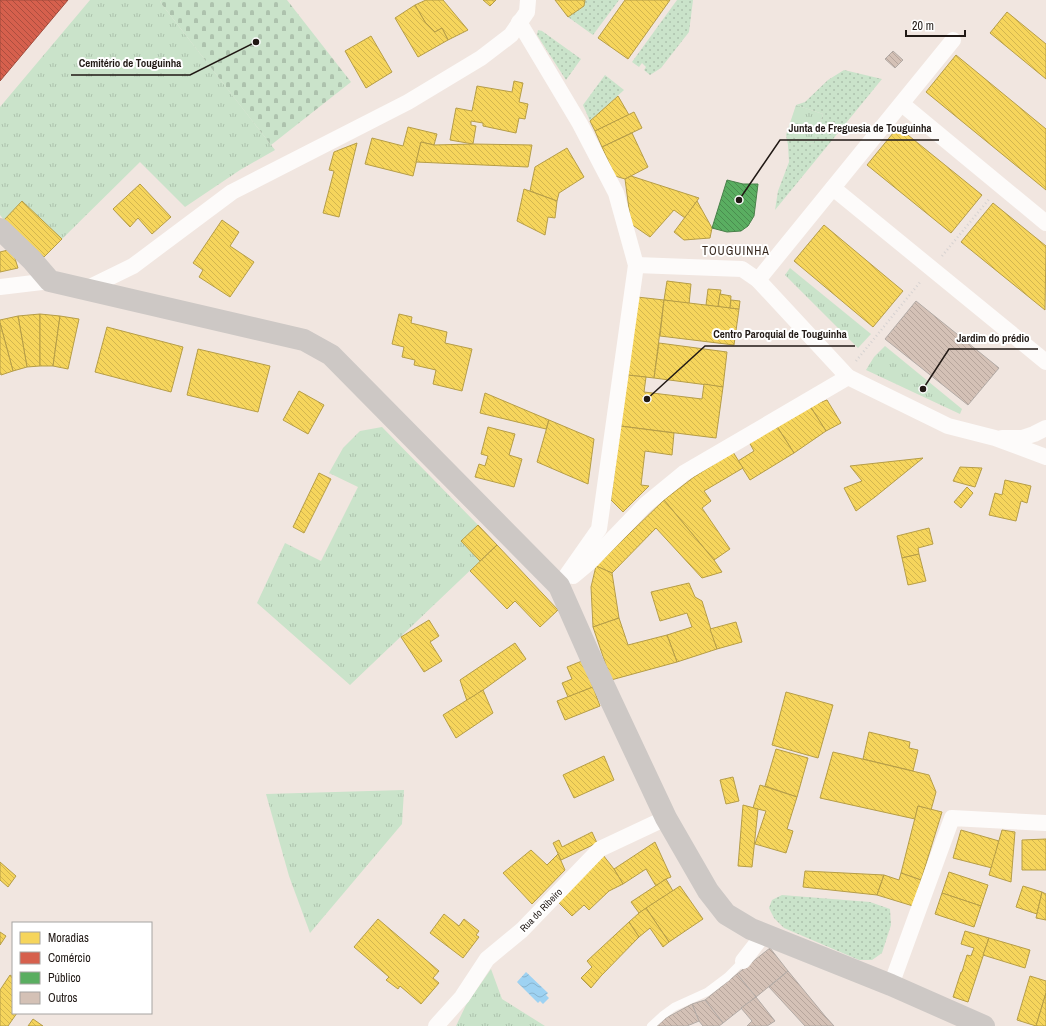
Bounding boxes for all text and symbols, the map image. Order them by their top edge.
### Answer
scale bar [906,12,965,38]
text: 20 m [912,18,934,34]
callout: Cemitério de Touguinha [71,52,190,75]
text: Cemitério de Touguinha [79,56,181,70]
callout: Junta de Freguesia de Touguinha [780,117,939,140]
text: Junta de Freguesia de Touguinha [788,121,932,135]
district label: TOUGUINHA [702,243,770,259]
callout: Centro Paroquial de Touguinha [705,323,855,346]
callout: Jardim do prédio [949,326,1038,349]
text: Centro Paroquial de Touguinha [713,327,847,341]
text: Jardim do prédio [956,331,1030,345]
street label: Rua do Ribeiro [517,885,565,935]
legend [12,922,152,1014]
text: Moradias [48,930,89,946]
text: Comércio [48,950,91,966]
text: Público [48,970,81,986]
text: Outros [48,990,78,1006]

